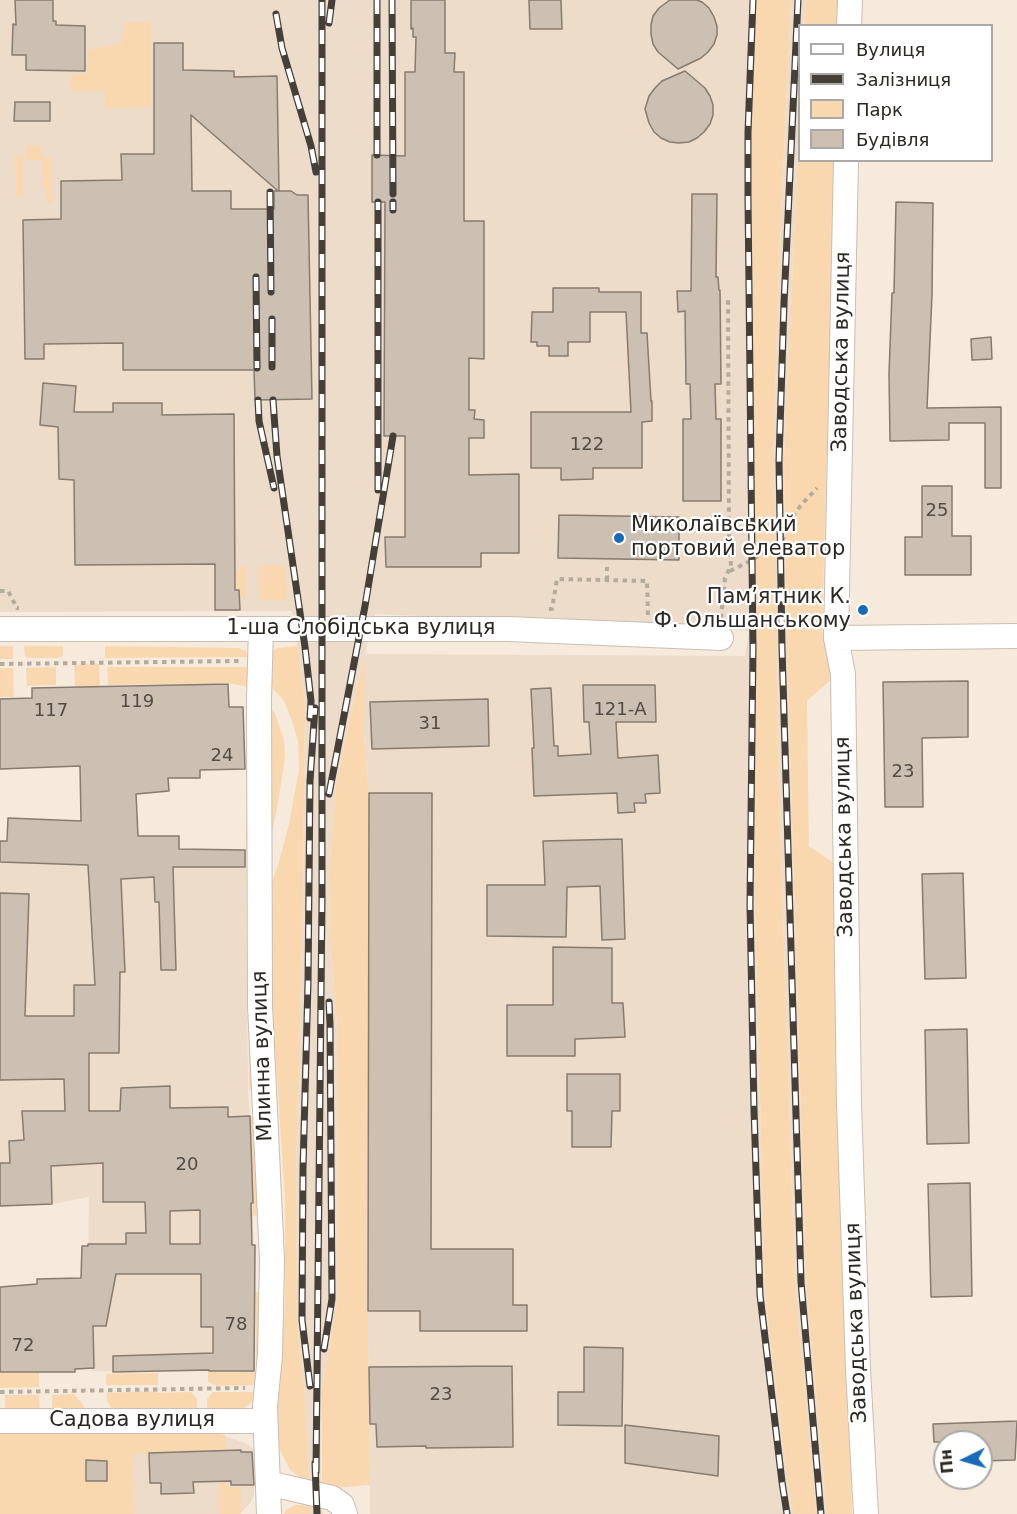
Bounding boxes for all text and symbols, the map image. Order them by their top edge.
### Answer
legend [798,24,993,162]
text: Вулиця [856,39,925,60]
text: Залізниця [856,69,951,90]
text: Парк [856,99,903,120]
text: Будівля [856,129,929,150]
street label: Заводська вулиця [828,251,856,453]
house number: 122 [570,434,604,456]
house number: 25 [926,500,948,522]
place label: Миколаївський портовий елеватор [631,513,845,563]
marker: Миколаївський портовий елеватор [612,531,626,545]
place label: Пам’ятник К. Ф. Ольшанському [654,585,851,635]
marker: Пам’ятник К. Ф. Ольшанському [856,603,870,617]
street label: 1-ша Слобідська вулиця [227,616,495,642]
house number: 119 [120,691,154,713]
house number: 121-А [593,699,647,721]
house number: 117 [34,700,68,722]
house number: 31 [419,713,441,735]
street label: Заводська вулиця [831,736,859,938]
house number: 24 [211,745,233,767]
house number: 23 [892,761,914,783]
street label: Млинна вулиця [247,970,279,1142]
house number: 20 [176,1154,198,1176]
street label: Заводська вулиця [841,1222,873,1424]
house number: 78 [225,1314,247,1336]
house number: 72 [12,1335,34,1357]
house number: 23 [430,1384,452,1406]
street label: Садова вулиця [49,1408,215,1434]
north arrow [933,1430,993,1490]
text: Пн [936,1448,957,1474]

